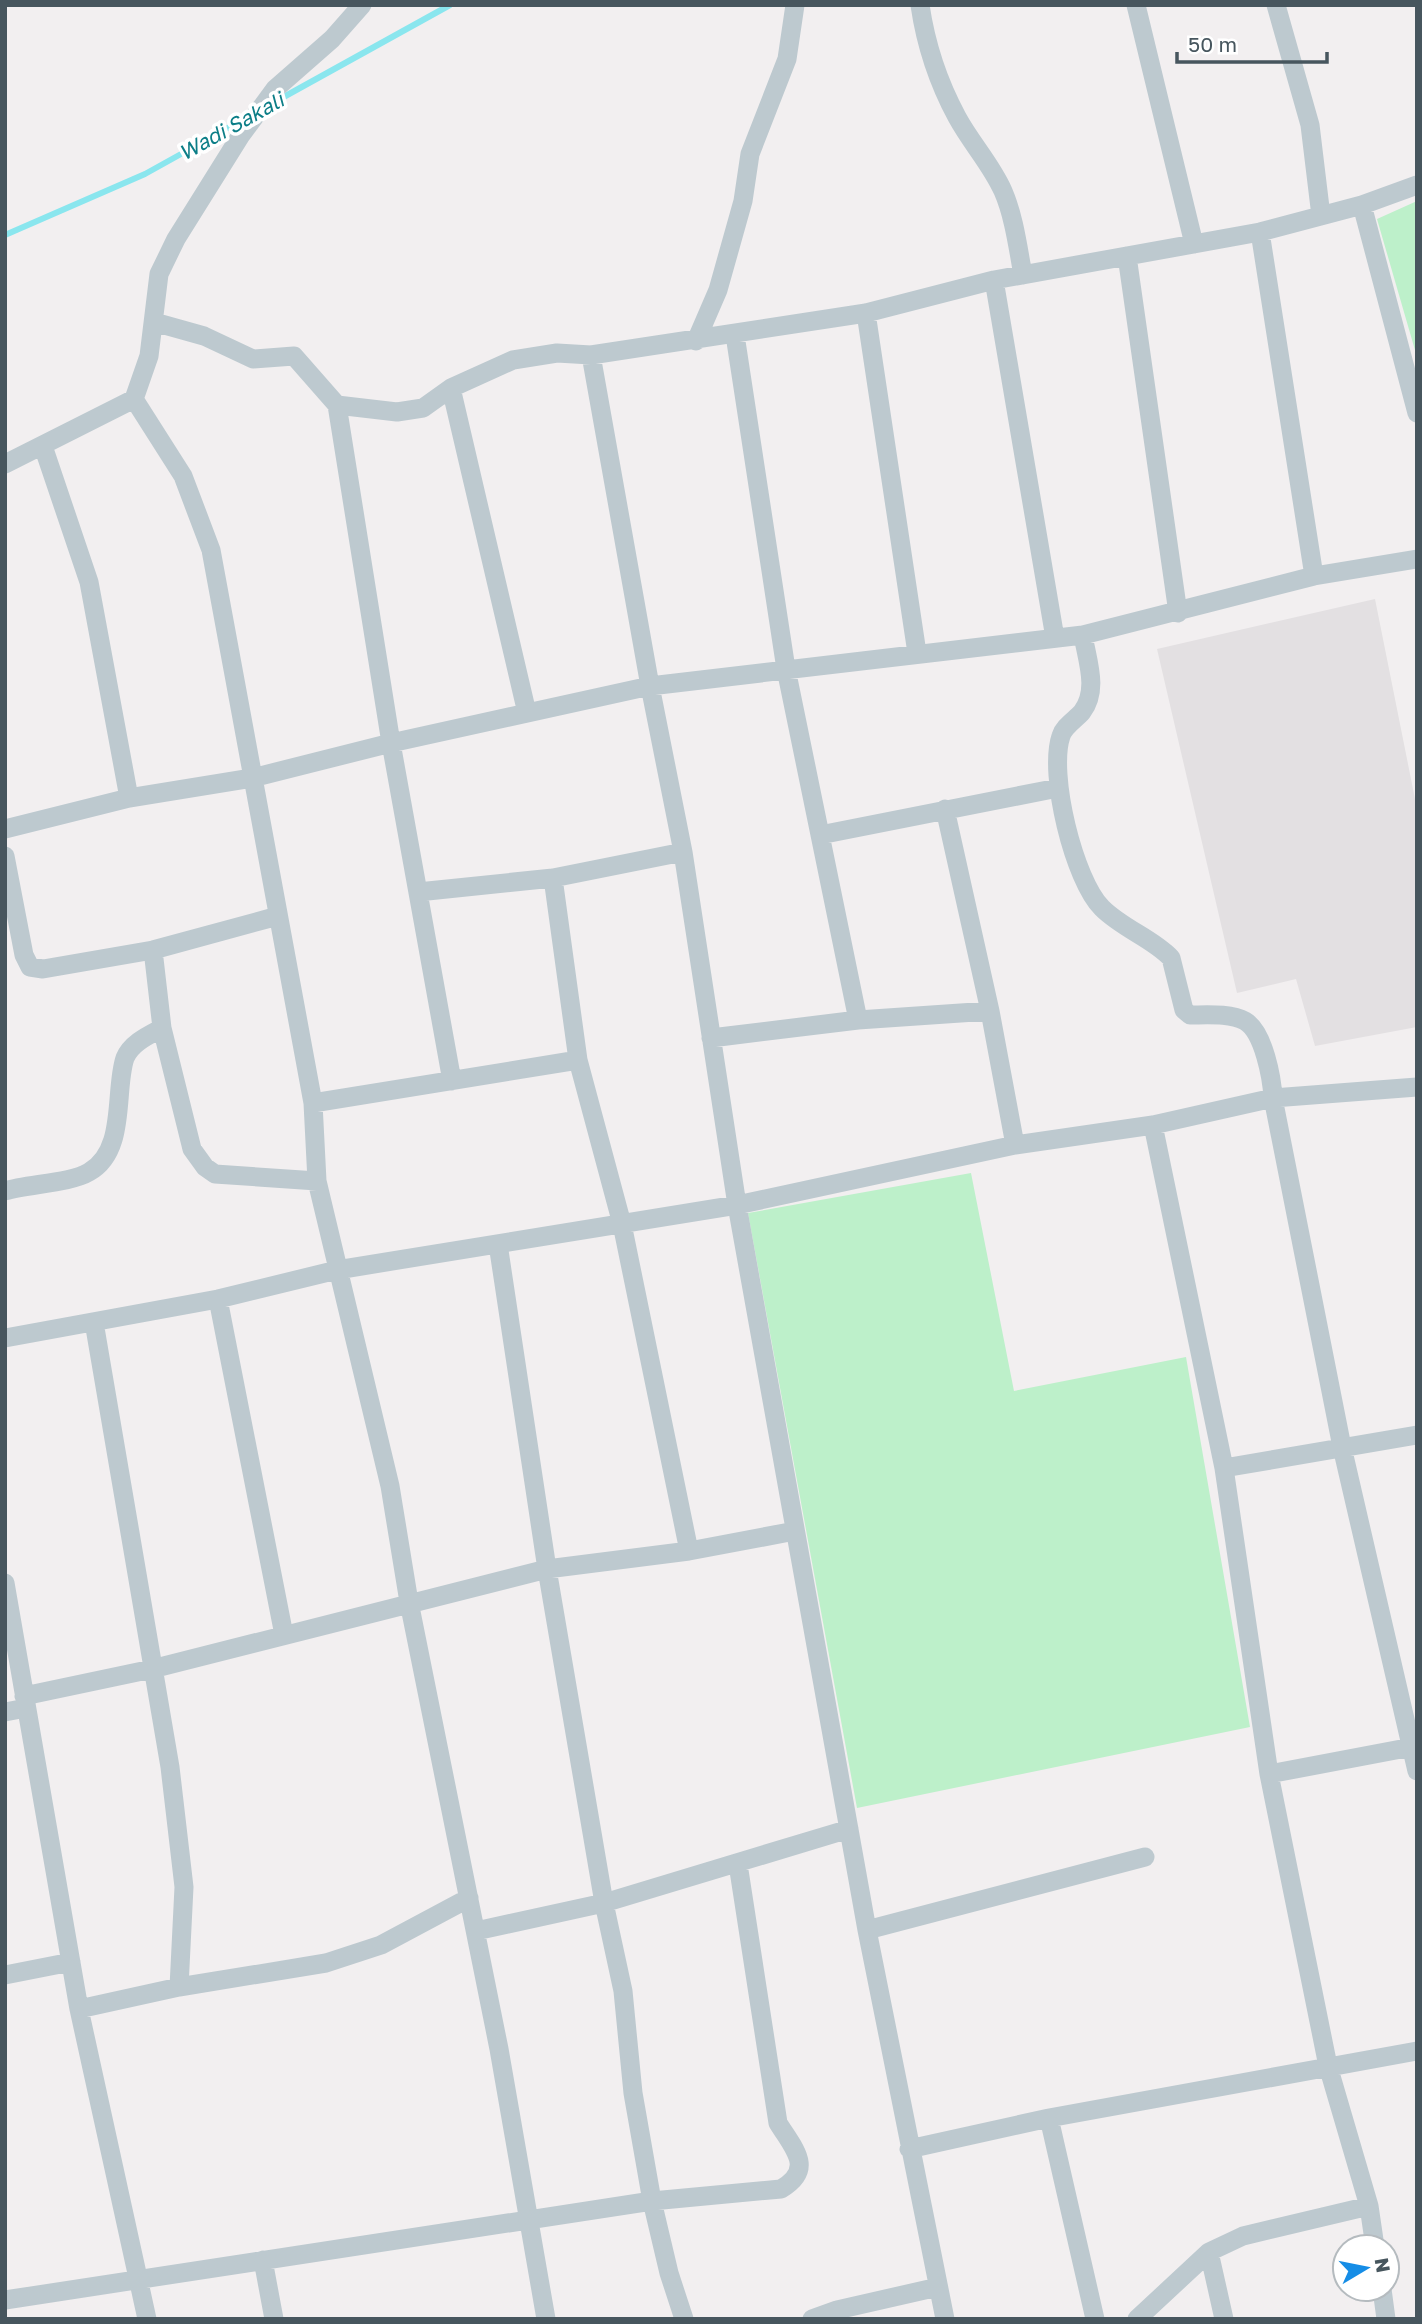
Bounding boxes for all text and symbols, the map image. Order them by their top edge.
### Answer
scale bar [1177,21,1328,65]
text: 50 m [1188,31,1237,57]
water label: Wadi Sakali [174,85,290,166]
north arrow [1331,2233,1401,2303]
text: N [1371,2256,1396,2274]

